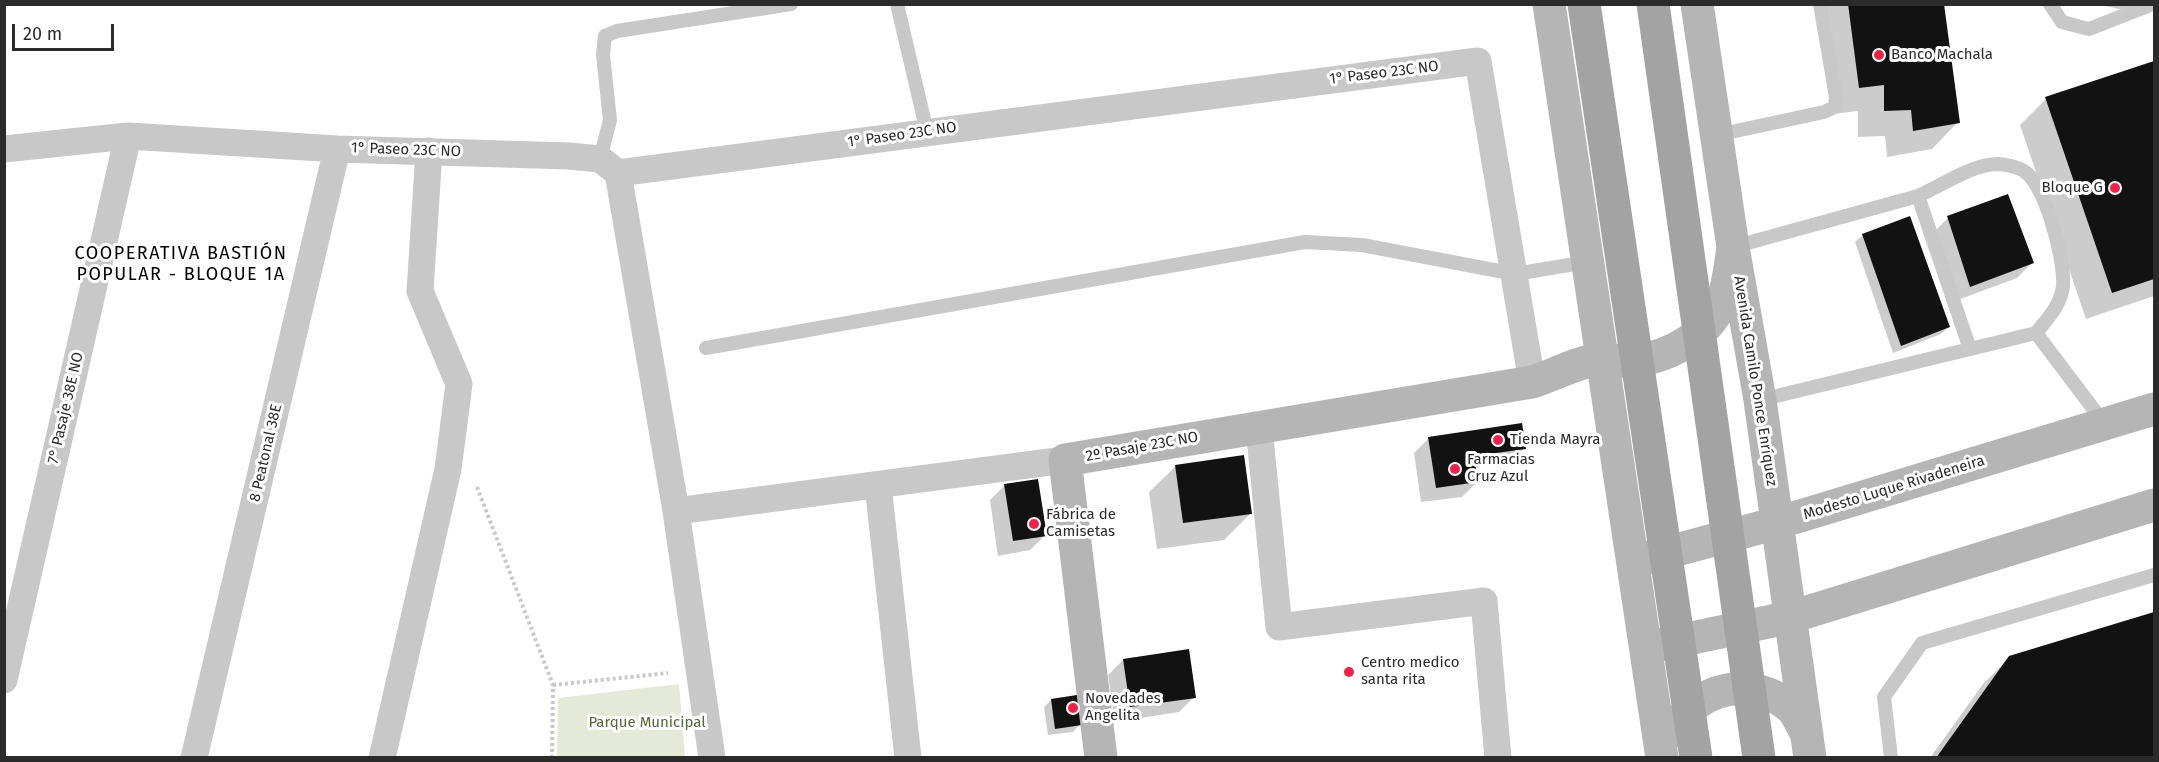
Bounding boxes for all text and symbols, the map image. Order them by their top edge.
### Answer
scale bar [15,12,117,50]
text: 20 m [23,23,62,45]
place label: Banco Machala [1891,46,1993,64]
marker: Banco Machala [1872,48,1886,62]
street label: 1° Paseo 23C NO [1328,57,1440,89]
street label: 1° Paseo 23C NO [846,118,958,152]
street label: 1° Paseo 23C NO [351,139,461,161]
place label: Bloque G [2041,179,2103,197]
marker: Bloque G [2108,181,2122,195]
district label: COOPERATIVA BASTIÓN POPULAR - BLOQUE 1A [75,243,287,286]
street label: Avenida Camilo Ponce Enríquez [1729,275,1781,487]
street label: 7° Pasaje 38E NO [44,350,88,466]
street label: 8 Peatonal 38E [246,402,286,504]
street label: 2º Pasaje 23C NO [1084,428,1200,466]
place label: Tienda Mayra [1510,431,1600,449]
marker: Tienda Mayra [1491,433,1505,447]
place label: Farmacias Cruz Azul [1467,451,1535,486]
street label: Modesto Luque Rivadeneira [1801,452,1987,524]
marker: Farmacias Cruz Azul [1448,462,1462,476]
place label: Fábrica de Camisetas [1046,506,1116,541]
marker: Fábrica de Camisetas [1027,517,1041,531]
place label: Centro medico santa rita [1361,654,1459,689]
marker: Centro medico santa rita [1342,665,1356,679]
place label: Novedades Angelita [1085,690,1161,725]
marker: Novedades Angelita [1066,701,1080,715]
park label: Parque Municipal [588,714,706,732]

